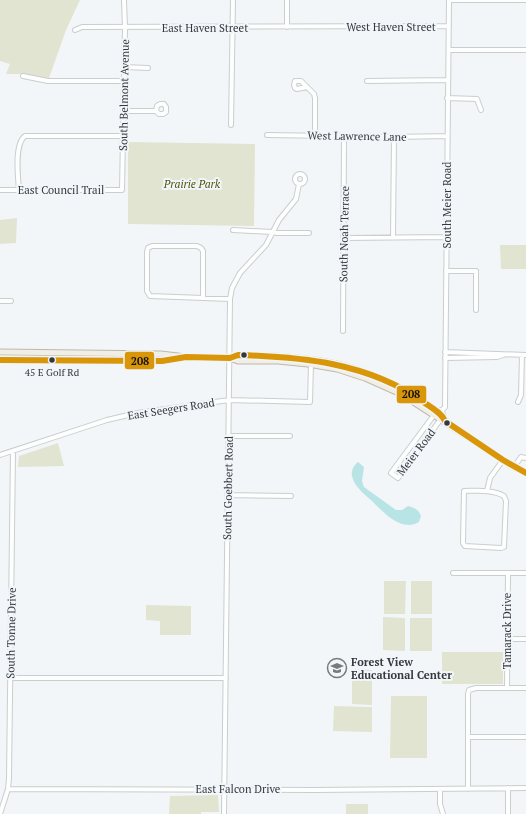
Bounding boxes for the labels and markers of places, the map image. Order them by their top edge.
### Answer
unlabelled marker [239,350,249,360]
marker: 45 E Golf Rd [47,355,57,365]
place label: 45 E Golf Rd [25,366,80,379]
unlabelled marker [442,418,452,428]
place label: Forest View Educational Center [351,655,452,682]
school or university icon: Forest View Educational Center [326,657,348,679]

